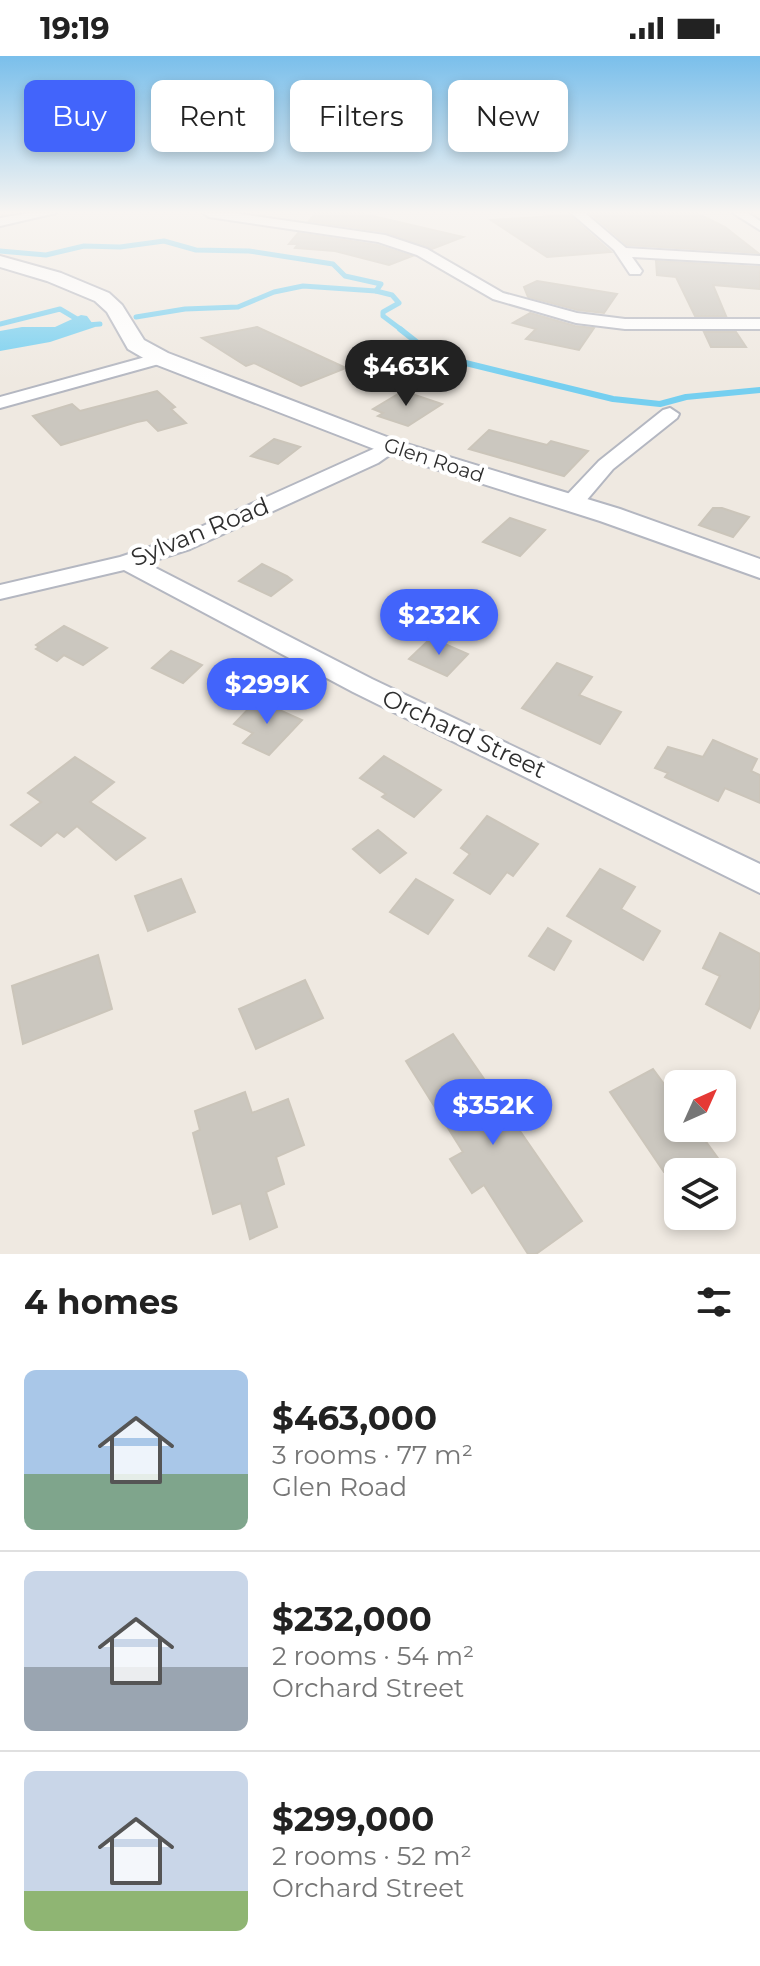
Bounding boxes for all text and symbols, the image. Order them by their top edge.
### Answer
text: 19:19 [40,10,110,47]
chip: Buy [24,80,135,152]
chip: Rent [151,80,274,152]
chip: Filters [290,80,432,152]
chip: New [448,80,568,152]
pin: $463K [350,340,462,408]
text: $463K [363,350,449,382]
street label: Glen Road [381,433,487,487]
street label: Sylvan Road [127,491,273,572]
pin: $232K [383,589,495,657]
text: $232K [398,599,480,631]
pin: $299K [211,658,323,726]
text: $299K [225,668,309,700]
street label: Orchard Street [378,683,551,784]
north arrow [664,1070,736,1142]
map controls [664,1070,736,1230]
pin: $352K [437,1079,549,1147]
text: $352K [452,1089,534,1121]
button: layers [664,1158,736,1230]
icon: filters [692,1280,736,1324]
text: 4 homes [24,1281,178,1323]
text: $463,000 [272,1397,437,1439]
icon: home [88,1402,184,1498]
text: 3 rooms · 77 m² [272,1439,473,1471]
text: Glen Road [272,1471,407,1503]
text: $232,000 [272,1598,432,1640]
icon: home [88,1603,184,1699]
text: 2 rooms · 54 m² [272,1640,474,1672]
text: Orchard Street [272,1672,464,1704]
text: $299,000 [272,1798,434,1840]
icon: home [88,1803,184,1899]
text: 2 rooms · 52 m² [272,1840,472,1872]
text: Orchard Street [272,1872,464,1904]

